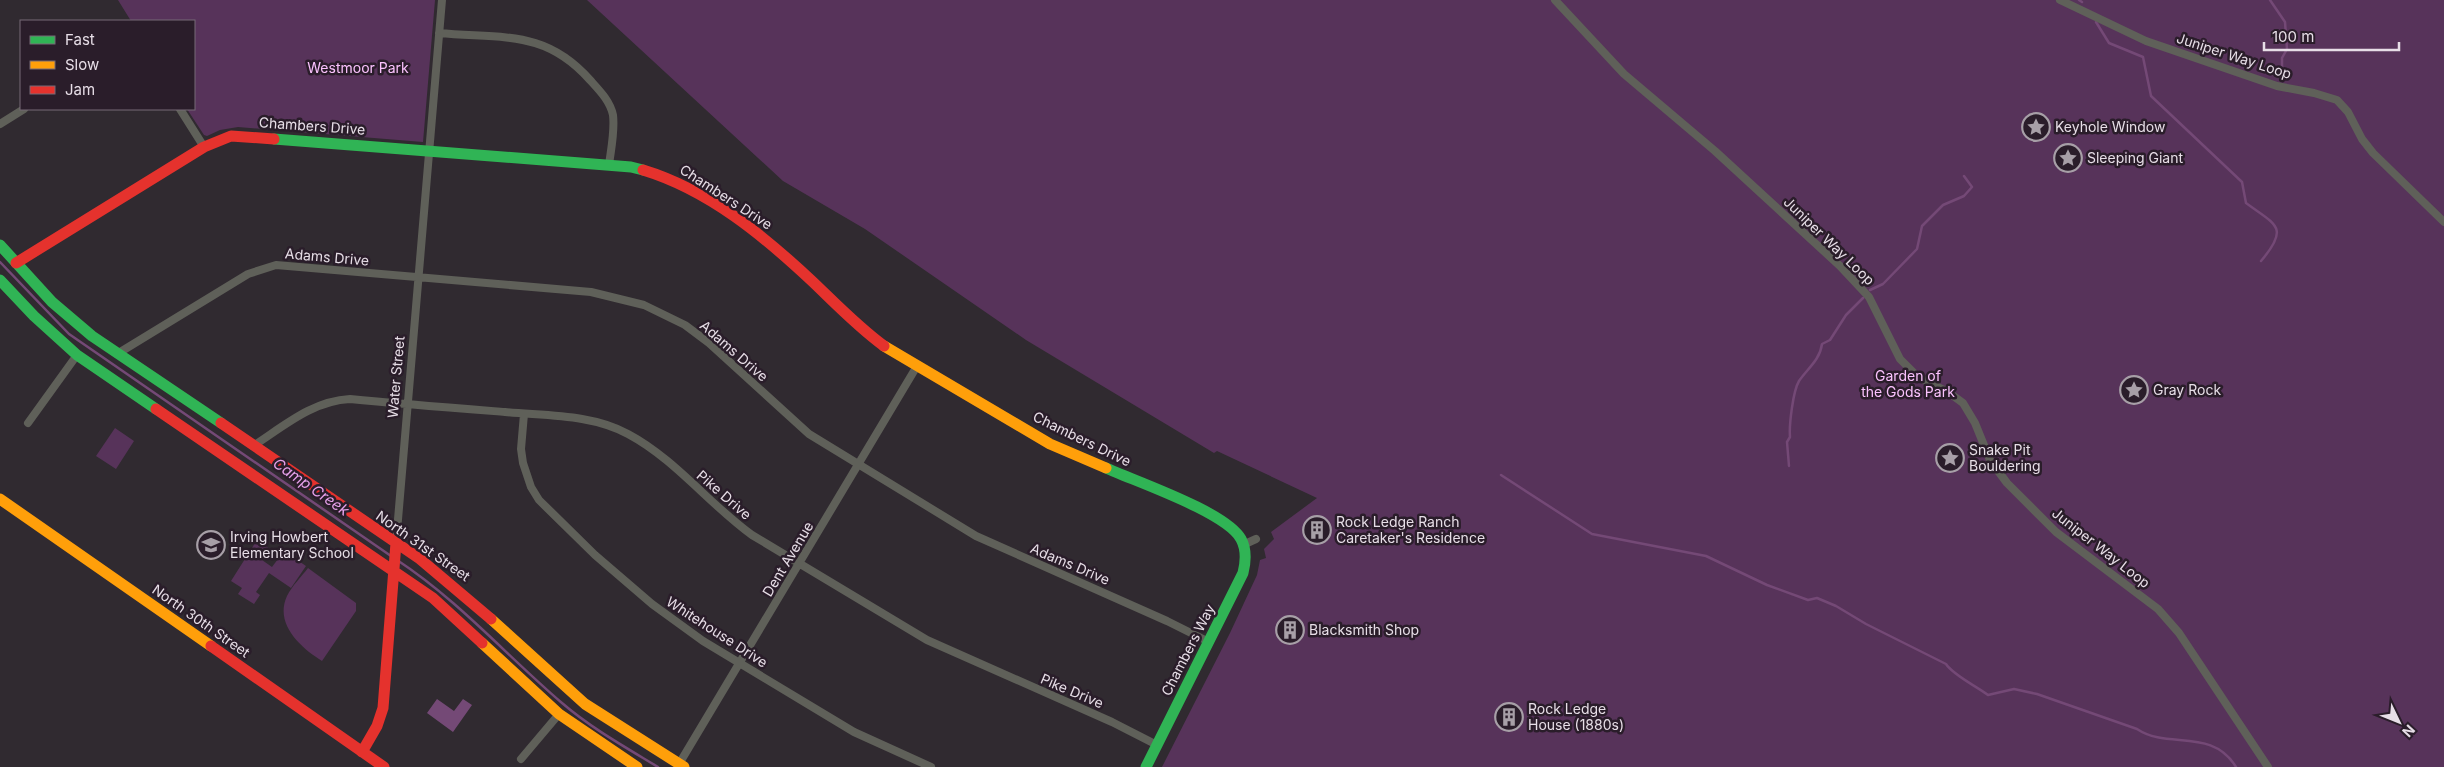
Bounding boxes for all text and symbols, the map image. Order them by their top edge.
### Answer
legend [20,20,195,110]
scale bar [2264,20,2399,52]
text: 100 m [2272,27,2314,46]
street label: Juniper Way Loop [2175,29,2294,82]
text: Fast [65,30,95,49]
text: Slow [65,55,99,74]
park label: Westmoor Park [307,59,409,76]
text: Jam [65,80,95,99]
place icon: Keyhole Window [2021,112,2051,142]
street label: Chambers Drive [258,113,366,138]
place label: Keyhole Window [2055,118,2165,135]
place icon: Sleeping Giant [2053,143,2083,173]
place label: Sleeping Giant [2087,149,2183,166]
street label: Chambers Drive [677,160,776,233]
street label: Juniper Way Loop [1780,193,1878,288]
street label: Adams Drive [284,244,370,269]
street label: Adams Drive [697,317,772,385]
street label: Water Street [383,335,408,419]
park label: Garden of the Gods Park [1861,367,1955,400]
place icon: Gray Rock [2119,375,2149,405]
place label: Gray Rock [2153,381,2221,398]
street label: Chambers Drive [1031,408,1134,470]
place label: Snake Pit Bouldering [1969,441,2041,474]
place icon: Snake Pit Bouldering [1935,443,1965,473]
water label: Camp Creek [270,453,354,520]
street label: Pike Drive [694,466,755,523]
street label: Juniper Way Loop [2049,504,2154,591]
street label: North 31st Street [373,507,474,585]
place label: Rock Ledge Ranch Caretaker's Residence [1336,513,1485,546]
building icon: Rock Ledge Ranch Caretaker's Residence [1302,515,1332,545]
street label: Dent Avenue [759,518,817,599]
place label: Irving Howbert Elementary School [230,528,354,561]
school or university icon: Irving Howbert Elementary School [196,530,226,560]
street label: Adams Drive [1028,539,1112,588]
street label: North 30th Street [149,581,254,661]
street label: Whitehouse Drive [663,593,771,671]
street label: Chambers Way [1157,601,1218,698]
building icon: Blacksmith Shop [1275,615,1305,645]
place label: Blacksmith Shop [1309,621,1419,638]
street label: Pike Drive [1038,670,1106,711]
north arrow [2374,697,2424,747]
place label: Rock Ledge House (1880s) [1528,700,1624,733]
building icon: Rock Ledge House (1880s) [1494,702,1524,732]
text: N [2399,722,2419,741]

